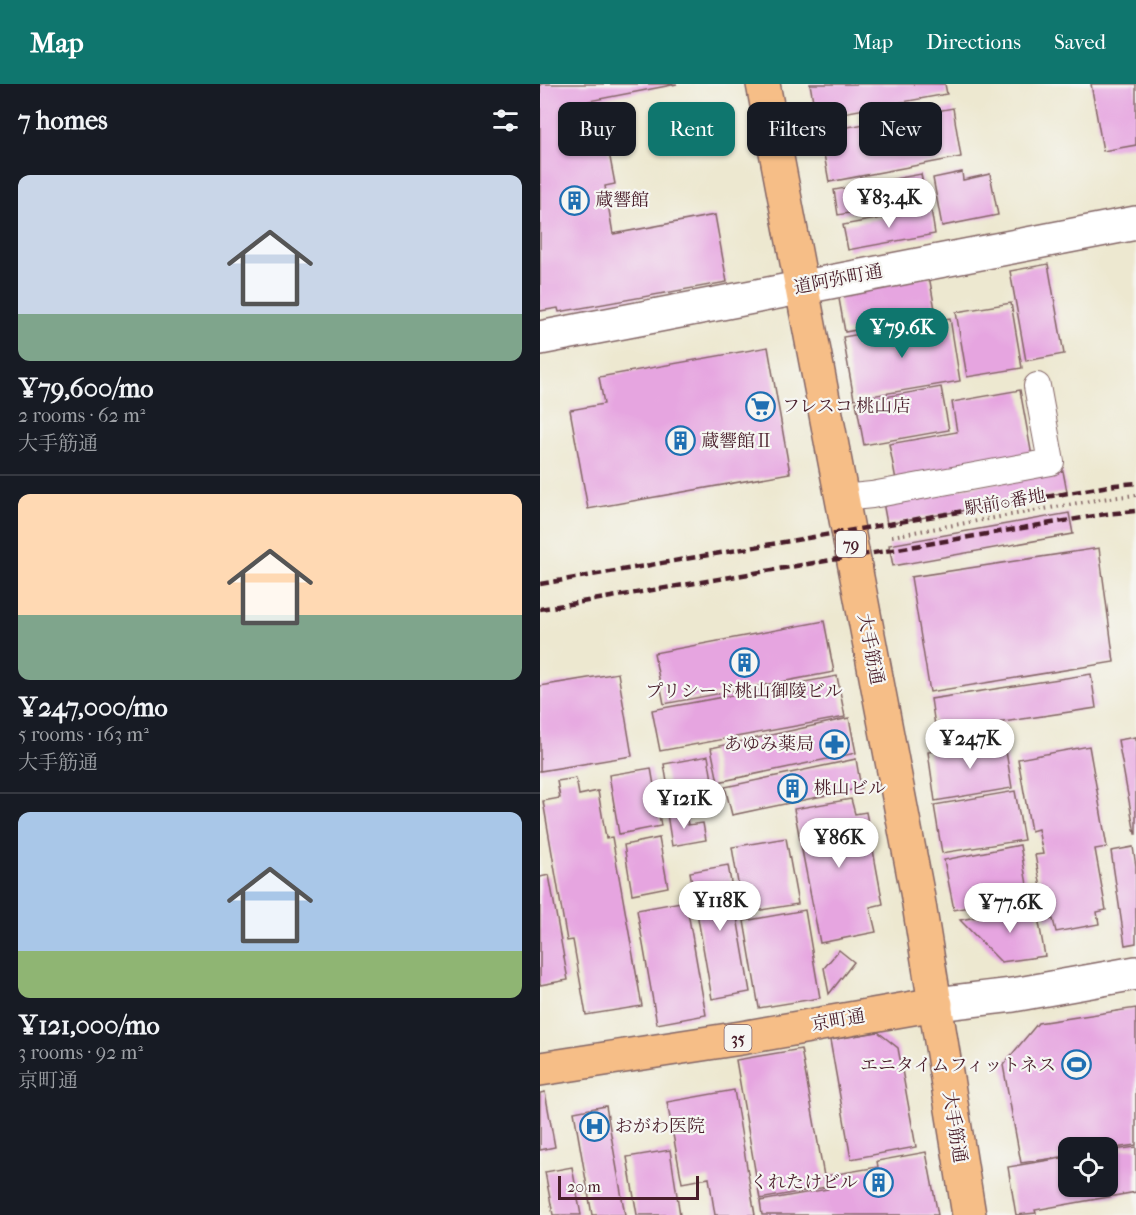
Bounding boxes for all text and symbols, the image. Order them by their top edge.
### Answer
text: Map [30,26,84,59]
text: Map [853,30,893,54]
text: Directions [926,30,1021,54]
text: Saved [1054,30,1106,54]
chip: Buy [558,102,636,156]
chip: Rent [648,102,735,156]
chip: Filters [747,102,847,156]
chip: New [859,102,942,156]
icon: filters [489,104,522,137]
text: 7 homes [18,105,108,136]
pin: ¥83.4K [840,178,938,229]
building icon: 蔵響館 [558,184,590,216]
text: ¥83.4K [857,186,921,209]
place label: 蔵響館 [595,190,649,211]
icon: home [216,214,324,322]
street label: 道阿弥町通 [792,261,884,298]
pin: ¥79.6K [853,308,951,359]
text: ¥79.6K [870,316,934,339]
text: ¥79,600/mo [18,373,153,404]
supermarket icon: フレスコ 桃山店 [745,390,777,422]
place label: フレスコ 桃山店 [782,396,911,417]
text: 2 rooms · 62 m² [18,404,145,427]
building icon: 蔵響館Ⅱ [664,425,696,457]
place label: 蔵響館Ⅱ [701,431,773,452]
text: 大手筋通 [18,432,98,455]
street label: 駅前0番地 [963,485,1047,520]
road number: 79 [836,531,866,557]
icon: home [216,533,324,641]
street label: 大手筋通 [853,612,888,686]
building icon: プリシード桃山御陵ビル [728,646,760,678]
place label: プリシード桃山御陵ビル [645,681,843,702]
text: ¥247,000/mo [18,692,168,723]
pin: ¥247K [928,719,1012,770]
text: 5 rooms · 163 m² [18,723,149,746]
text: ¥247K [939,727,1001,750]
pharmacy icon: あゆみ薬局 [819,728,851,760]
place label: あゆみ薬局 [724,734,814,755]
text: 大手筋通 [18,751,98,774]
building icon: 桃山ビル [777,772,809,804]
place label: 桃山ビル [814,778,886,799]
pin: ¥121K [642,779,726,830]
text: ¥121K [657,787,711,810]
pin: ¥86K [803,818,875,869]
text: ¥86K [814,826,864,849]
icon: home [216,851,324,959]
pin: ¥118K [678,881,762,932]
pin: ¥77.6K [961,883,1059,934]
text: ¥118K [693,889,747,912]
text: ¥77.6K [978,891,1042,914]
street label: 京町通 [810,1005,866,1036]
text: ¥121,000/mo [18,1010,160,1041]
road number: 35 [724,1025,752,1051]
text: 3 rooms · 92 m² [18,1041,143,1064]
sports icon: エニタイムフィットネス [1061,1049,1093,1081]
place label: エニタイムフィットネス [860,1055,1056,1076]
text: 京町通 [18,1069,78,1092]
street label: 大手筋通 [939,1090,971,1164]
hospital icon: おがわ医院 [578,1110,610,1142]
place label: おがわ医院 [615,1116,705,1137]
map controls [1058,1137,1118,1197]
button: locate [1058,1137,1118,1197]
building icon: くれたけビル [863,1166,895,1198]
place label: くれたけビル [750,1172,858,1193]
scale bar [558,1173,699,1200]
text: 20 m [567,1177,601,1196]

